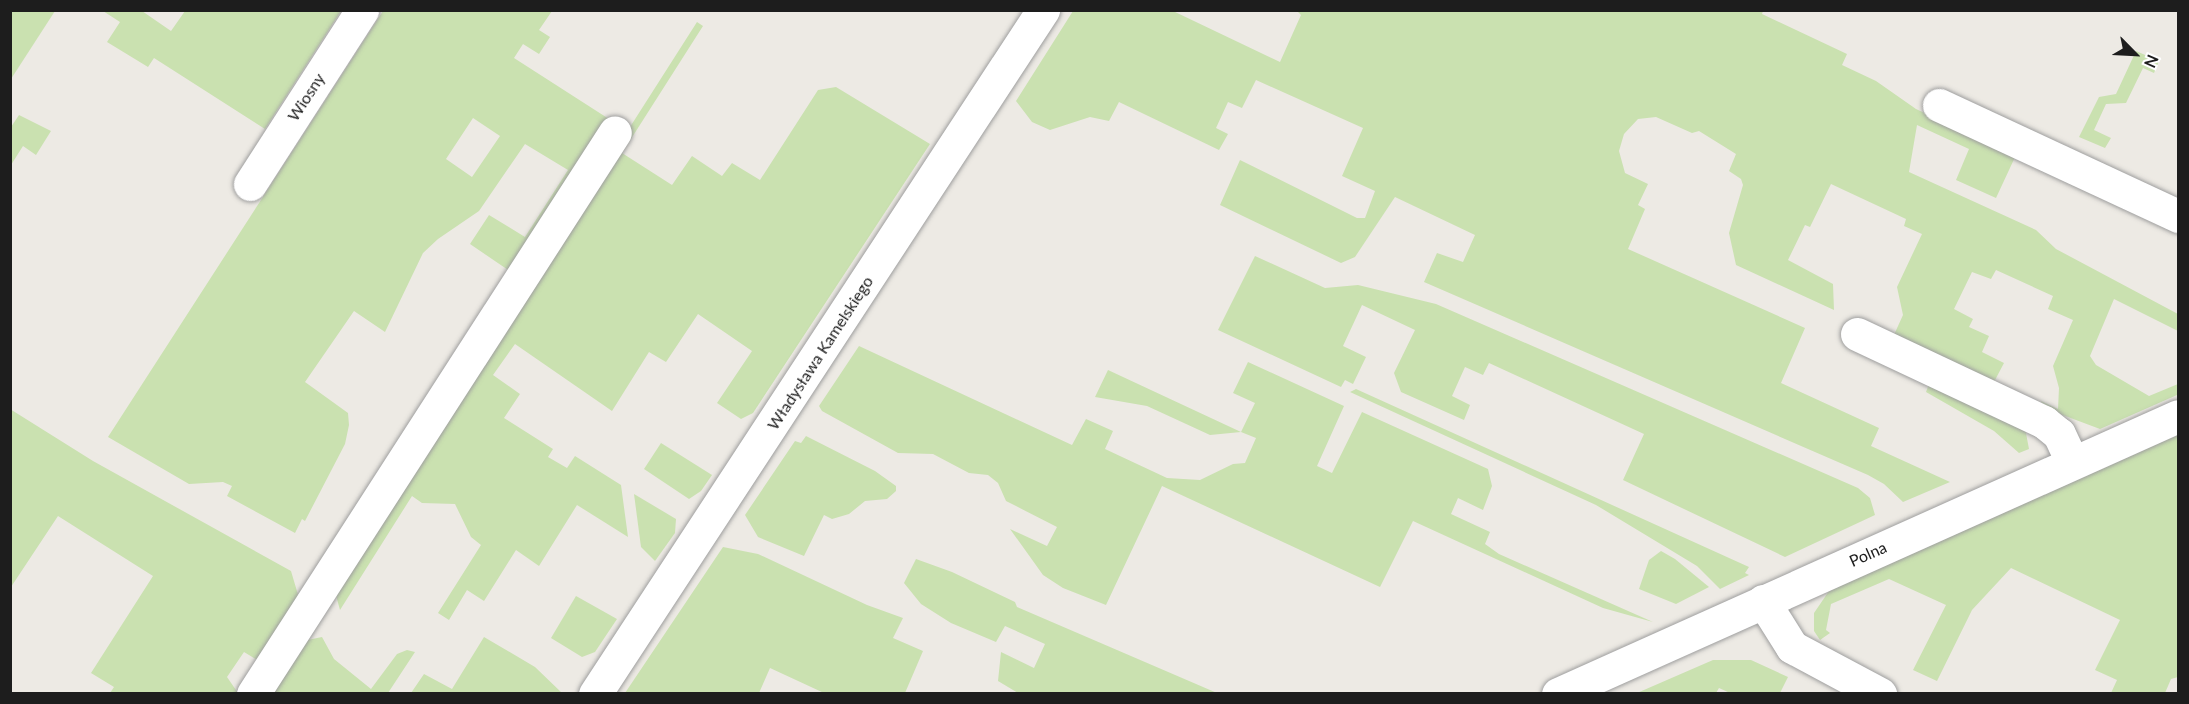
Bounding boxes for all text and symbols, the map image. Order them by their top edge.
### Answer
north arrow [2105,24,2165,84]
text: N [2141,52,2163,71]
street label: Wiosny [283,69,329,125]
street label: Władysława Kamelskiego [763,273,877,433]
street label: Polna [1846,537,1890,571]

